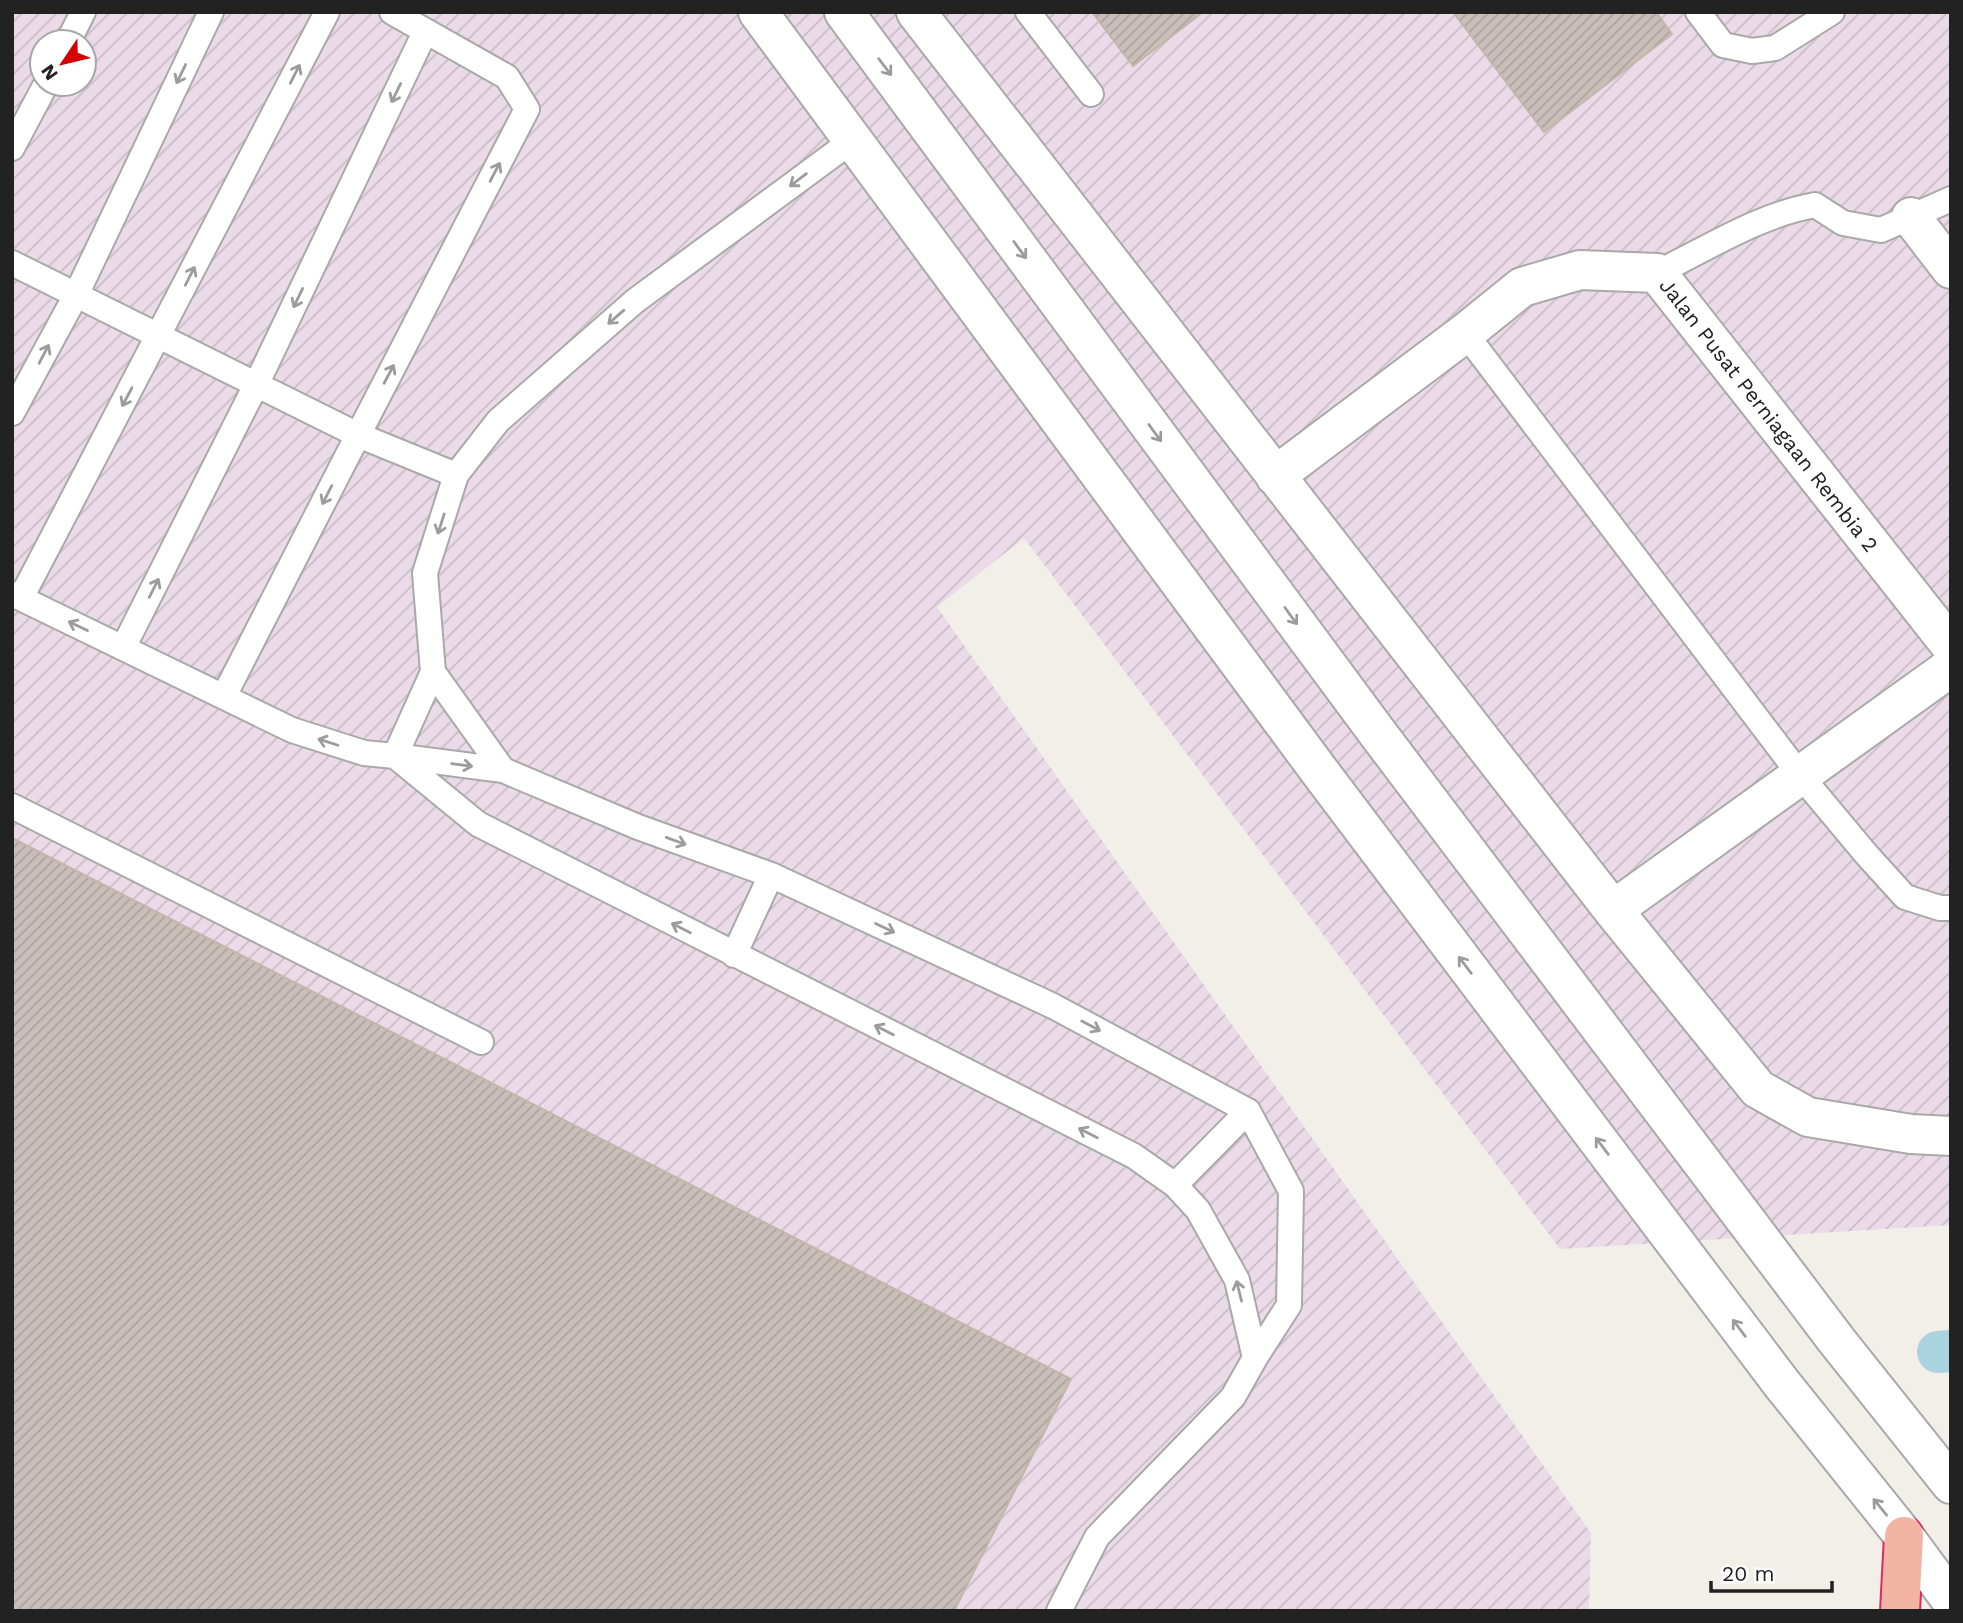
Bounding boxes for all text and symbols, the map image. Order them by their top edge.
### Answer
north arrow [28,28,98,98]
one-way arrow [878,57,892,76]
text: N [36,60,63,85]
one-way arrow [174,63,188,84]
one-way arrow [289,64,302,85]
one-way arrow [389,82,402,103]
one-way arrow [488,163,502,183]
one-way arrow [789,173,808,188]
one-way arrow [1013,240,1028,259]
one-way arrow [184,266,197,287]
street label: Jalan Pusat Perniagaan Rembia 2 [1654,273,1884,557]
one-way arrow [291,287,304,309]
one-way arrow [608,309,626,325]
one-way arrow [37,344,51,364]
one-way arrow [383,364,397,385]
one-way arrow [119,386,133,407]
one-way arrow [1148,423,1163,442]
one-way arrow [319,484,333,505]
one-way arrow [434,512,446,534]
one-way arrow [147,578,161,598]
one-way arrow [1283,606,1298,625]
one-way arrow [68,618,89,632]
one-way arrow [318,735,340,747]
one-way arrow [451,758,473,771]
one-way arrow [664,836,686,848]
one-way arrow [671,921,692,934]
one-way arrow [874,922,895,936]
one-way arrow [1458,956,1473,975]
one-way arrow [1080,1020,1100,1034]
one-way arrow [875,1023,895,1037]
one-way arrow [1078,1125,1099,1139]
one-way arrow [1595,1138,1610,1156]
one-way arrow [1232,1280,1245,1303]
one-way arrow [1732,1319,1747,1338]
one-way arrow [1873,1498,1888,1516]
scale bar [1711,1550,1832,1594]
text: 20 m [1722,1561,1774,1586]

